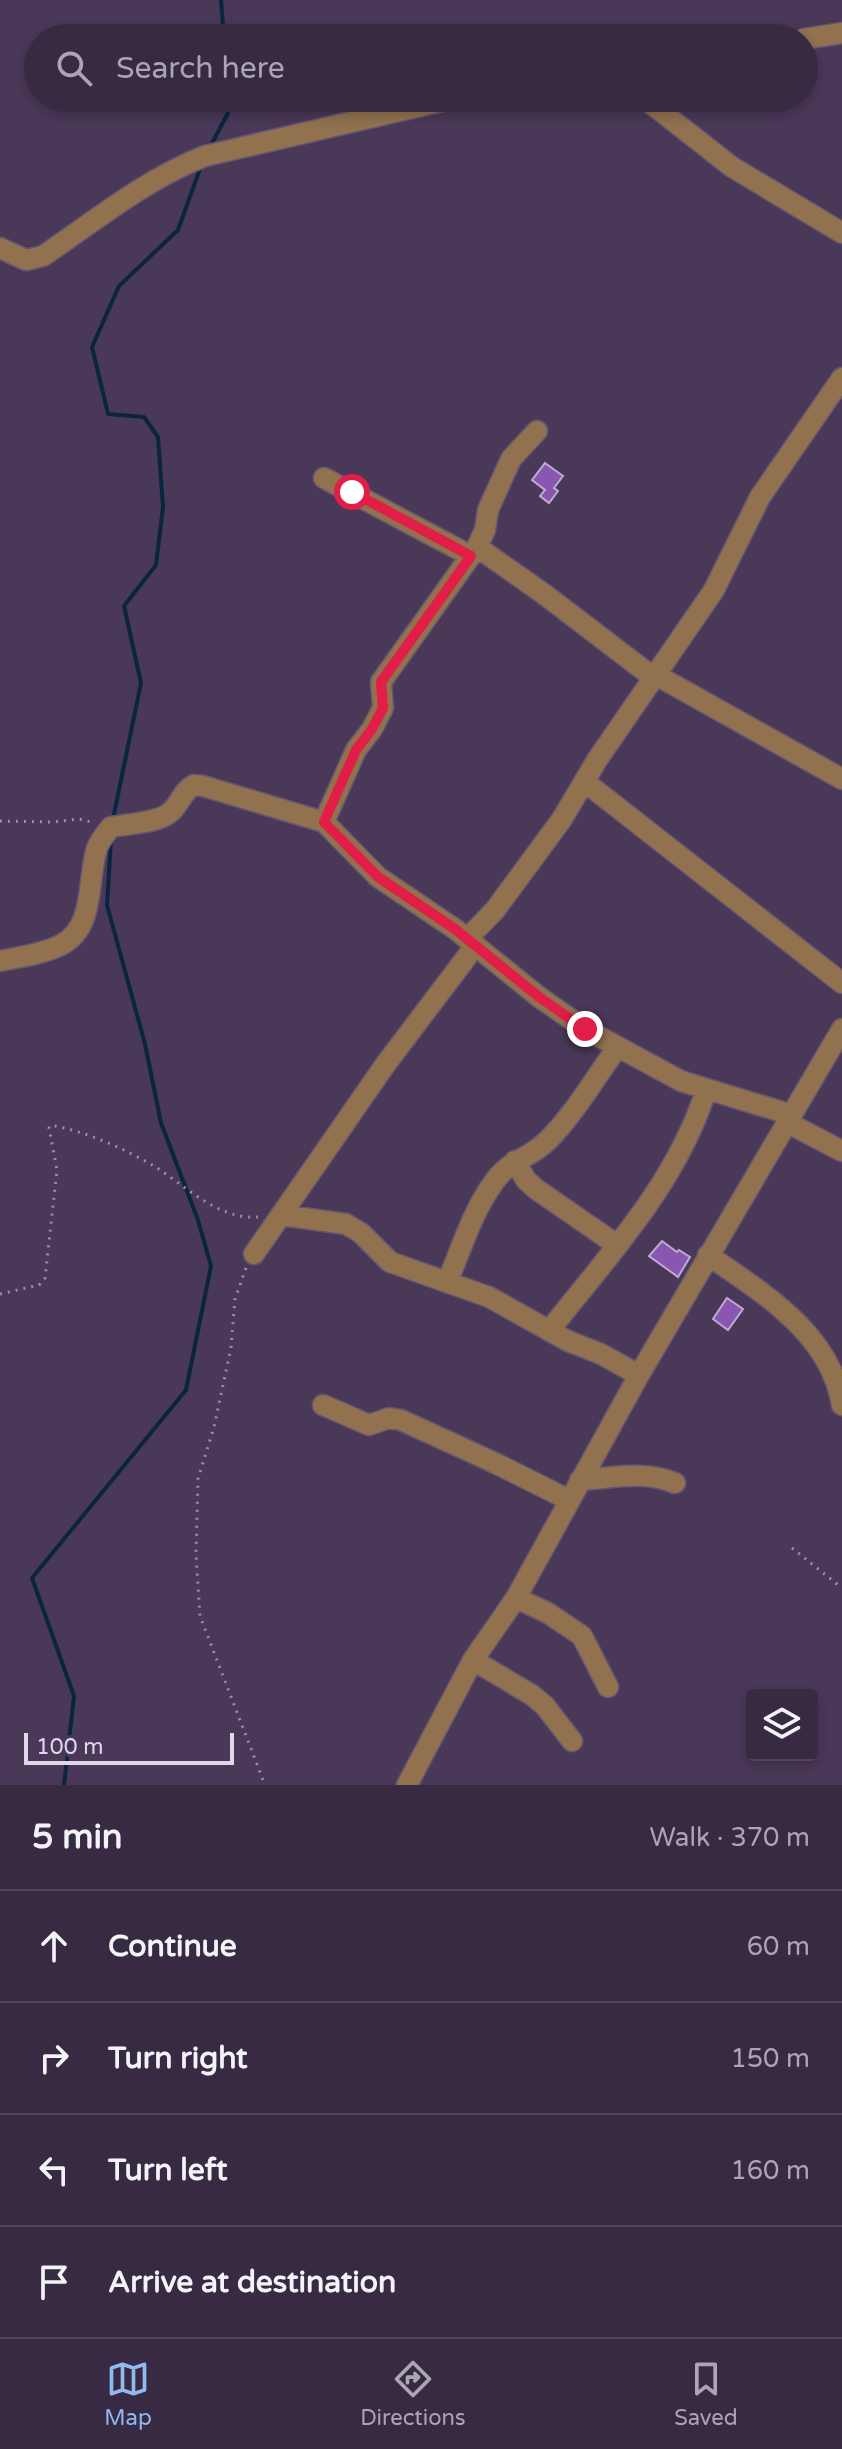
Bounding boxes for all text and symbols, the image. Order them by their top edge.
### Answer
search box [24,24,818,112]
icon: search [52,46,96,90]
text: Search here [116,50,285,87]
route start [334,474,370,510]
route end [567,1011,603,1047]
map controls [746,1689,818,1761]
button: layers [746,1689,818,1761]
scale bar [24,1729,234,1765]
text: 100 m [36,1734,103,1760]
text: 5 min [32,1817,123,1858]
text: Walk · 370 m [650,1822,810,1853]
icon: ahead [32,1924,76,1968]
text: Continue [108,1928,237,1965]
text: 60 m [747,1931,810,1962]
icon: right [32,2036,76,2080]
text: Turn right [108,2040,248,2077]
text: 150 m [730,2043,810,2074]
icon: left [32,2148,76,2192]
text: Turn left [108,2152,227,2189]
text: 160 m [730,2155,810,2186]
icon: arrive [32,2260,76,2304]
text: Arrive at destination [108,2264,396,2301]
tab: Map [104,2357,152,2431]
tab: Directions [360,2357,466,2431]
tab: Saved [674,2357,738,2431]

